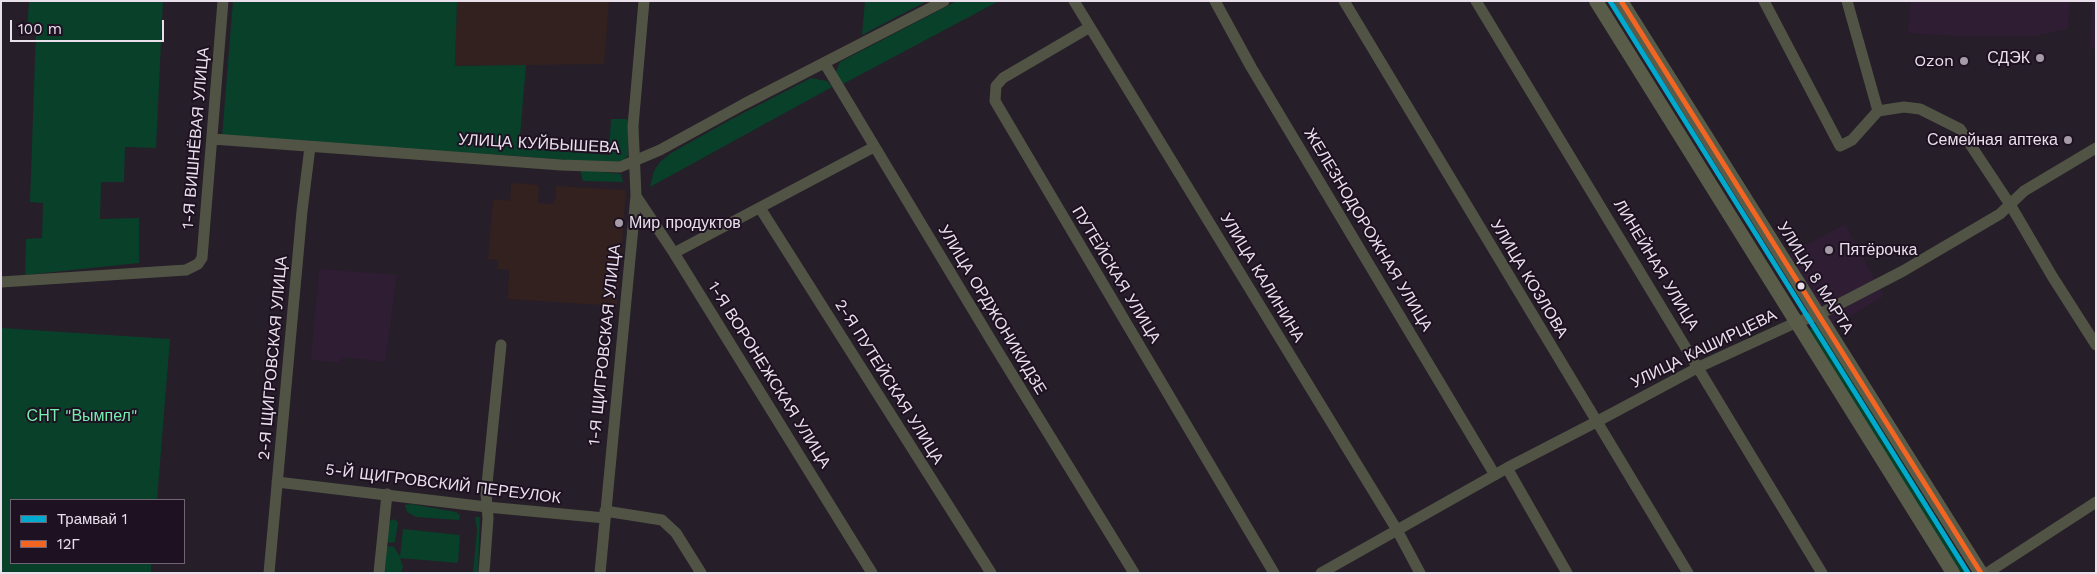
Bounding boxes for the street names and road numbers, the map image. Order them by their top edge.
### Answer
street label: 1-Я ВИШНЁВАЯ УЛИЦА [178,46,214,230]
street label: ЖЕЛЕЗНОДОРОЖНАЯ УЛИЦА [1300,125,1436,335]
street label: УЛИЦА КУЙБЫШЕВА [458,130,620,158]
street label: ЛИНЕЙНАЯ УЛИЦА [1609,196,1703,334]
street label: ПУТЕЙСКАЯ УЛИЦА [1068,203,1164,347]
street label: УЛИЦА КАЛИНИНА [1216,210,1308,346]
street label: УЛИЦА КОЗЛОВА [1486,216,1572,342]
street label: УЛИЦА 8 МАРТА [1773,218,1857,338]
street label: УЛИЦА ОРДЖОНИКИДЗЕ [934,222,1050,398]
street label: 1-Я ЩИГРОВСКАЯ УЛИЦА [585,243,625,447]
street label: 2-Я ЩИГРОВСКАЯ УЛИЦА [255,255,291,461]
street label: 1-Я ВОРОНЕЖСКАЯ УЛИЦА [704,278,834,472]
street label: 2-Я ПУТЕЙСКАЯ УЛИЦА [830,296,948,468]
street label: УЛИЦА КАШИРЦЕВА [1628,305,1780,393]
street label: 5-Й ЩИГРОВСКИЙ ПЕРЕУЛОК [324,460,562,508]

